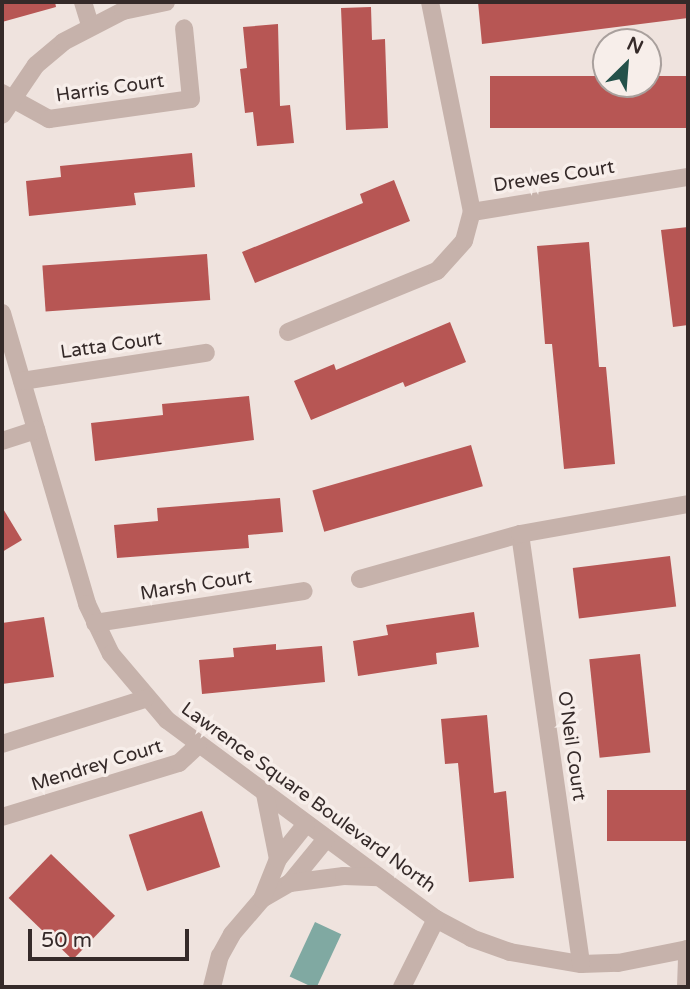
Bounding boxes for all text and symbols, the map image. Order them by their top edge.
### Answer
north arrow [592,28,662,98]
text: N [623,33,647,59]
street label: Harris Court [54,70,166,108]
street label: Drewes Court [492,156,616,198]
street label: Latta Court [59,328,163,364]
street label: Marsh Court [139,566,253,606]
street label: O'Neil Court [552,690,590,802]
street label: Lawrence Square Boulevard North [176,698,440,898]
street label: Mendrey Court [29,735,165,797]
scale bar [32,916,192,960]
text: 50 m [41,928,92,953]

